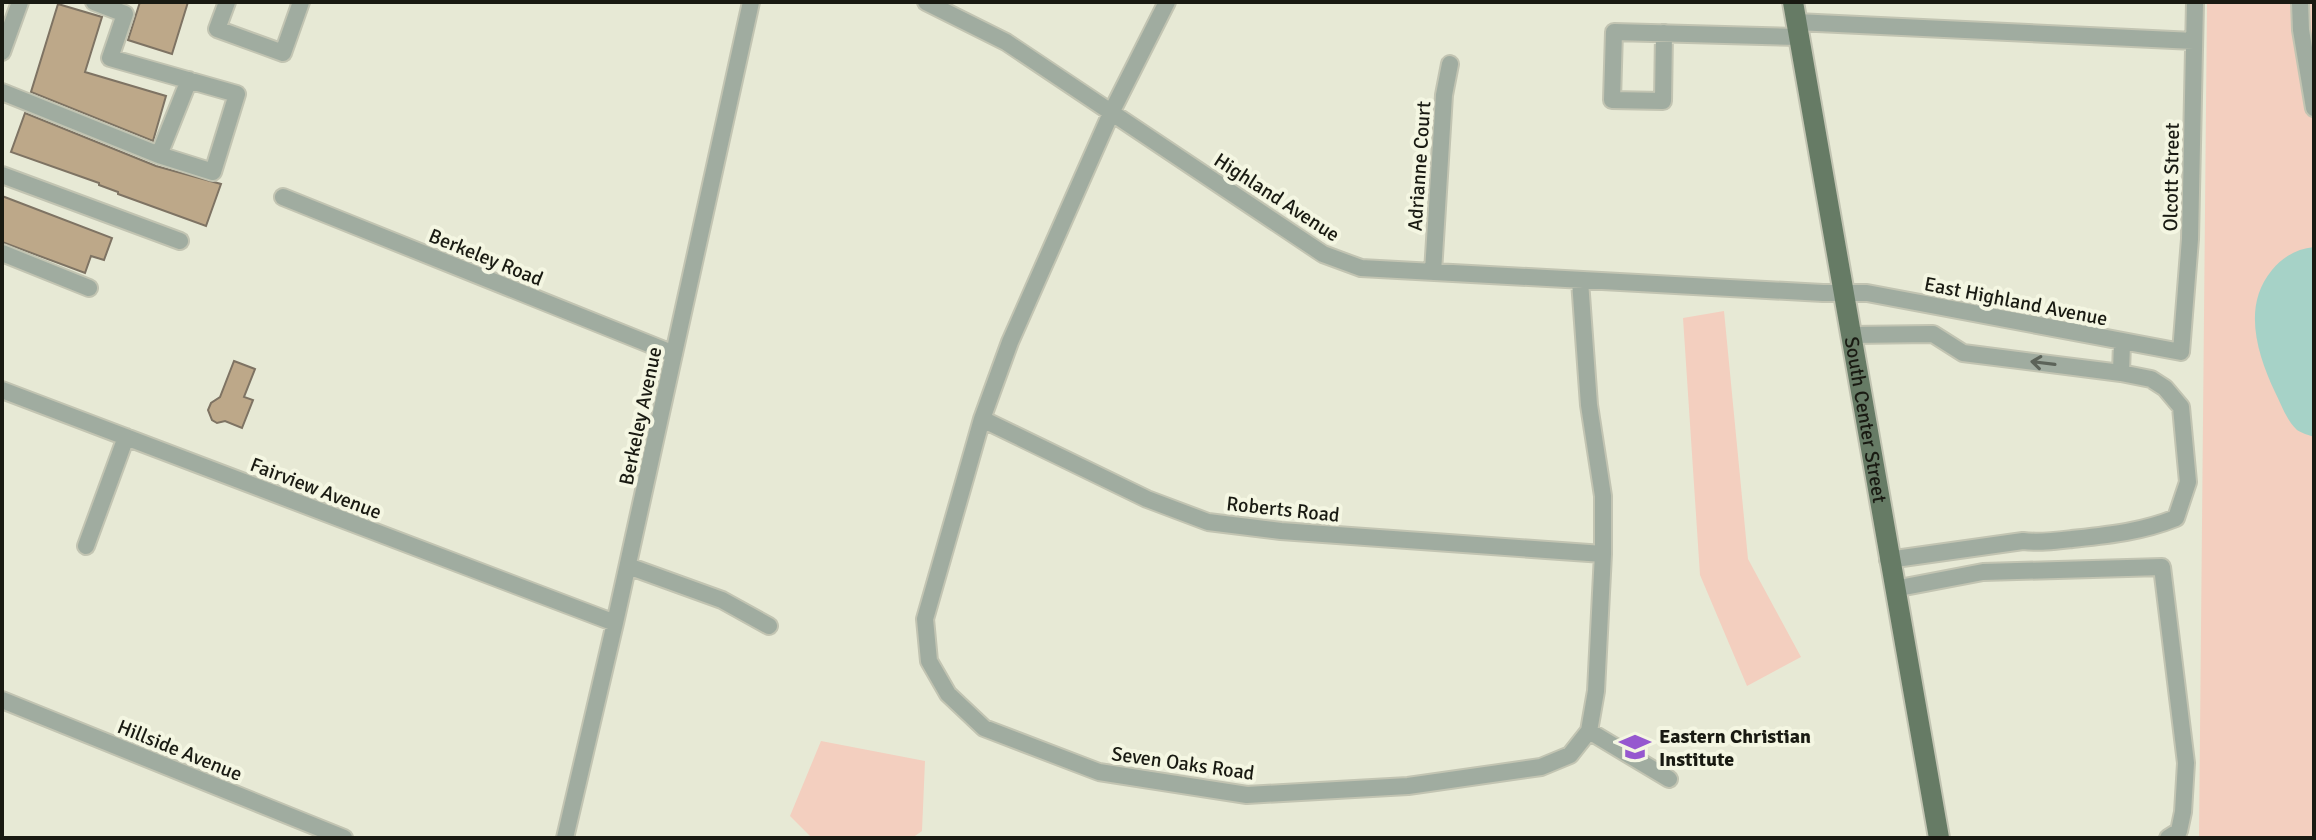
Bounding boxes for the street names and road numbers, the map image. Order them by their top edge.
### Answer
street label: Adrianne Court [1402,100,1437,232]
street label: Olcott Street [2158,122,2185,232]
street label: Highland Avenue [1209,147,1344,247]
street label: Berkeley Road [425,223,547,292]
street label: East Highland Avenue [1922,271,2110,332]
street label: South Center Street [1839,335,1892,505]
street label: Berkeley Avenue [614,345,667,488]
street label: Fairview Avenue [247,452,385,525]
street label: Roberts Road [1225,491,1341,528]
street label: Hillside Avenue [114,714,246,787]
street label: Seven Oaks Road [1110,741,1256,786]

